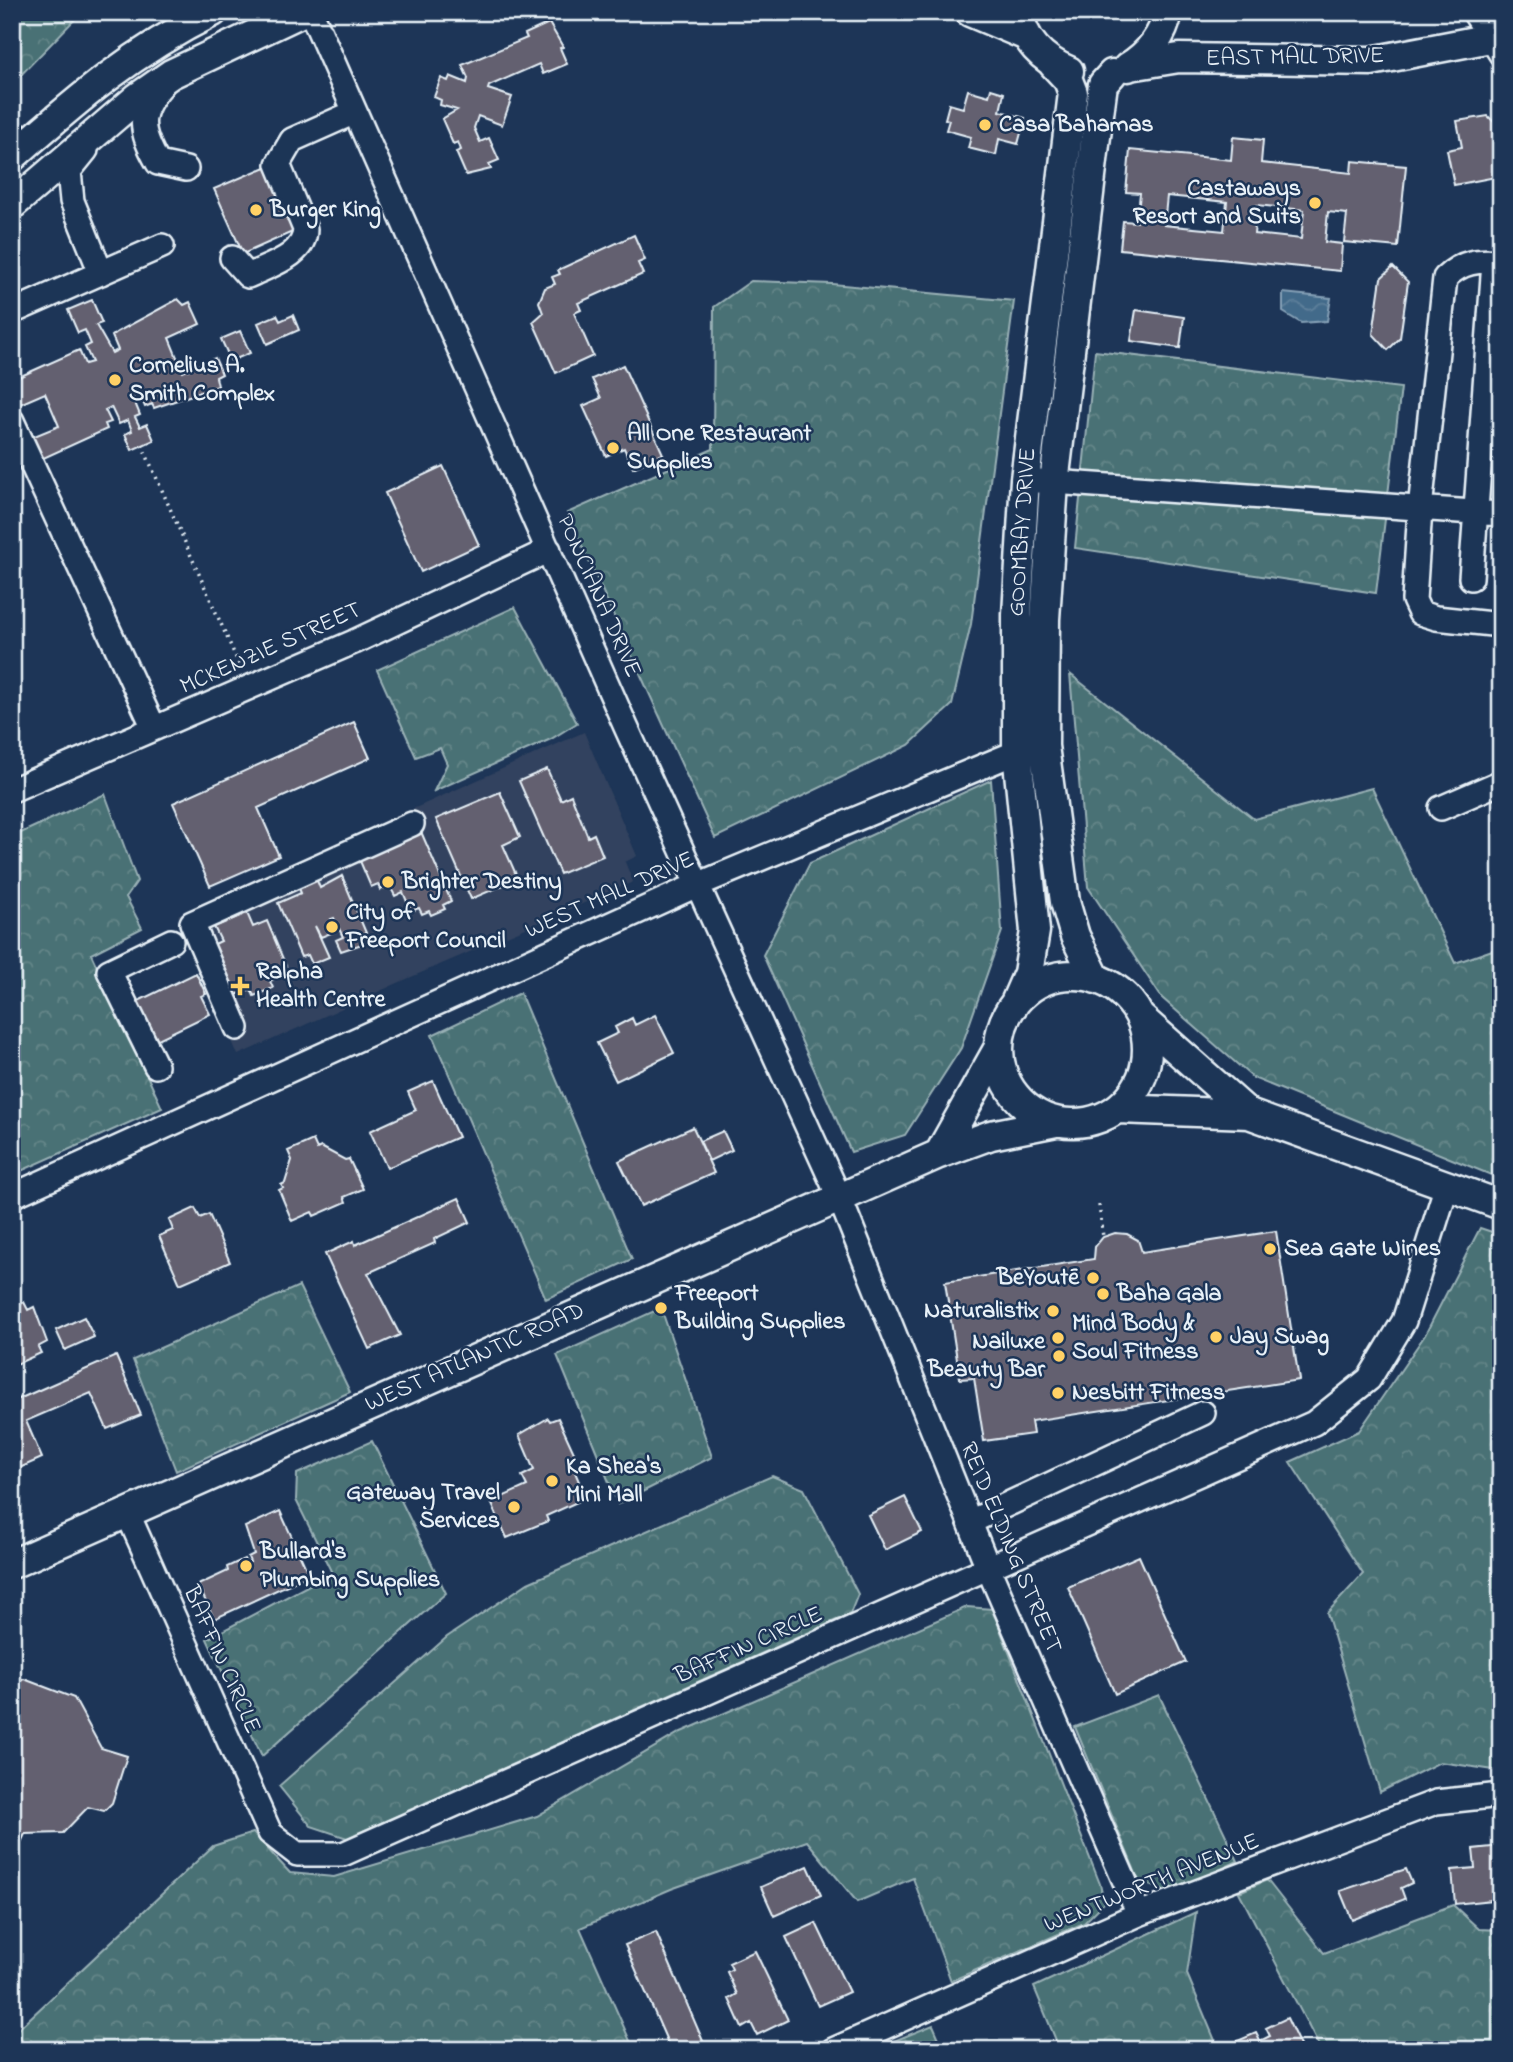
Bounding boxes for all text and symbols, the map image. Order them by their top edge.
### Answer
street label: EAST MALL DRIVE [1205,39,1385,77]
place label: Casa Bahamas [999,108,1154,143]
marker: Casa Bahamas [977,117,993,133]
place label: Castaways Resort and Suits [1133,172,1301,235]
place label: Burger King [269,193,381,229]
marker: Castaways Resort and Suits [1307,195,1323,211]
marker: Burger King [248,202,264,218]
place label: Cornelius A. Smith Complex [129,349,275,412]
marker: Cornelius A. Smith Complex [107,372,123,388]
place label: All One Restaurant Supplies [627,417,812,480]
marker: All One Restaurant Supplies [605,440,621,456]
street label: GOOMBAY DRIVE [1000,446,1046,618]
street label: PONCIANA DRIVE [546,509,650,683]
street label: MCKENZIE STREET [175,593,368,705]
street label: WEST MALL DRIVE [520,843,700,949]
place label: Brighter Destiny [401,865,562,901]
marker: Brighter Destiny [380,874,396,890]
place label: City of Freeport Council [345,896,506,959]
marker: City of Freeport Council [324,919,340,935]
place label: Ralpha Health Centre [256,955,386,1018]
marker: Ralpha Health Centre [230,976,250,996]
place label: Sea Gate Wines [1284,1232,1441,1267]
marker: Sea Gate Wines [1262,1241,1278,1257]
place label: BeYoutē [996,1261,1080,1296]
marker: BeYoutē [1085,1270,1101,1286]
place label: Freeport Building Supplies [674,1277,845,1341]
place label: Baha Gala [1116,1277,1222,1312]
marker: Baha Gala [1095,1286,1111,1302]
street label: WEST ATLANTIC ROAD [360,1294,590,1422]
place label: Naturalistix [924,1294,1039,1329]
marker: Freeport Building Supplies [653,1300,669,1316]
marker: Naturalistix [1045,1303,1061,1319]
place label: Mind Body & Soul Fitness [1072,1307,1199,1370]
place label: Jay Swag [1230,1320,1329,1356]
place label: Nailuxe Beauty Bar [927,1325,1046,1389]
marker: Jay Swag [1208,1329,1224,1345]
marker: Mind Body & Soul Fitness [1050,1330,1066,1346]
marker: Nailuxe Beauty Bar [1051,1348,1067,1364]
place label: Nesbitt Fitness [1072,1376,1225,1411]
marker: Nesbitt Fitness [1050,1385,1066,1401]
street label: REID ELDING STREET [950,1437,1070,1659]
place label: Ka Shea's Mini Mall [566,1450,662,1513]
marker: Ka Shea's Mini Mall [544,1473,560,1489]
place label: Gateway Travel Services [346,1476,500,1539]
marker: Gateway Travel Services [506,1499,522,1515]
place label: Bullard's Plumbing Supplies [259,1535,440,1599]
marker: Bullard's Plumbing Supplies [238,1558,254,1574]
street label: BAFFIN CIRCLE [172,1579,269,1740]
street label: BAFFIN CIRCLE [668,1598,829,1695]
street label: WENTWORTH AVENUE [1039,1825,1265,1943]

